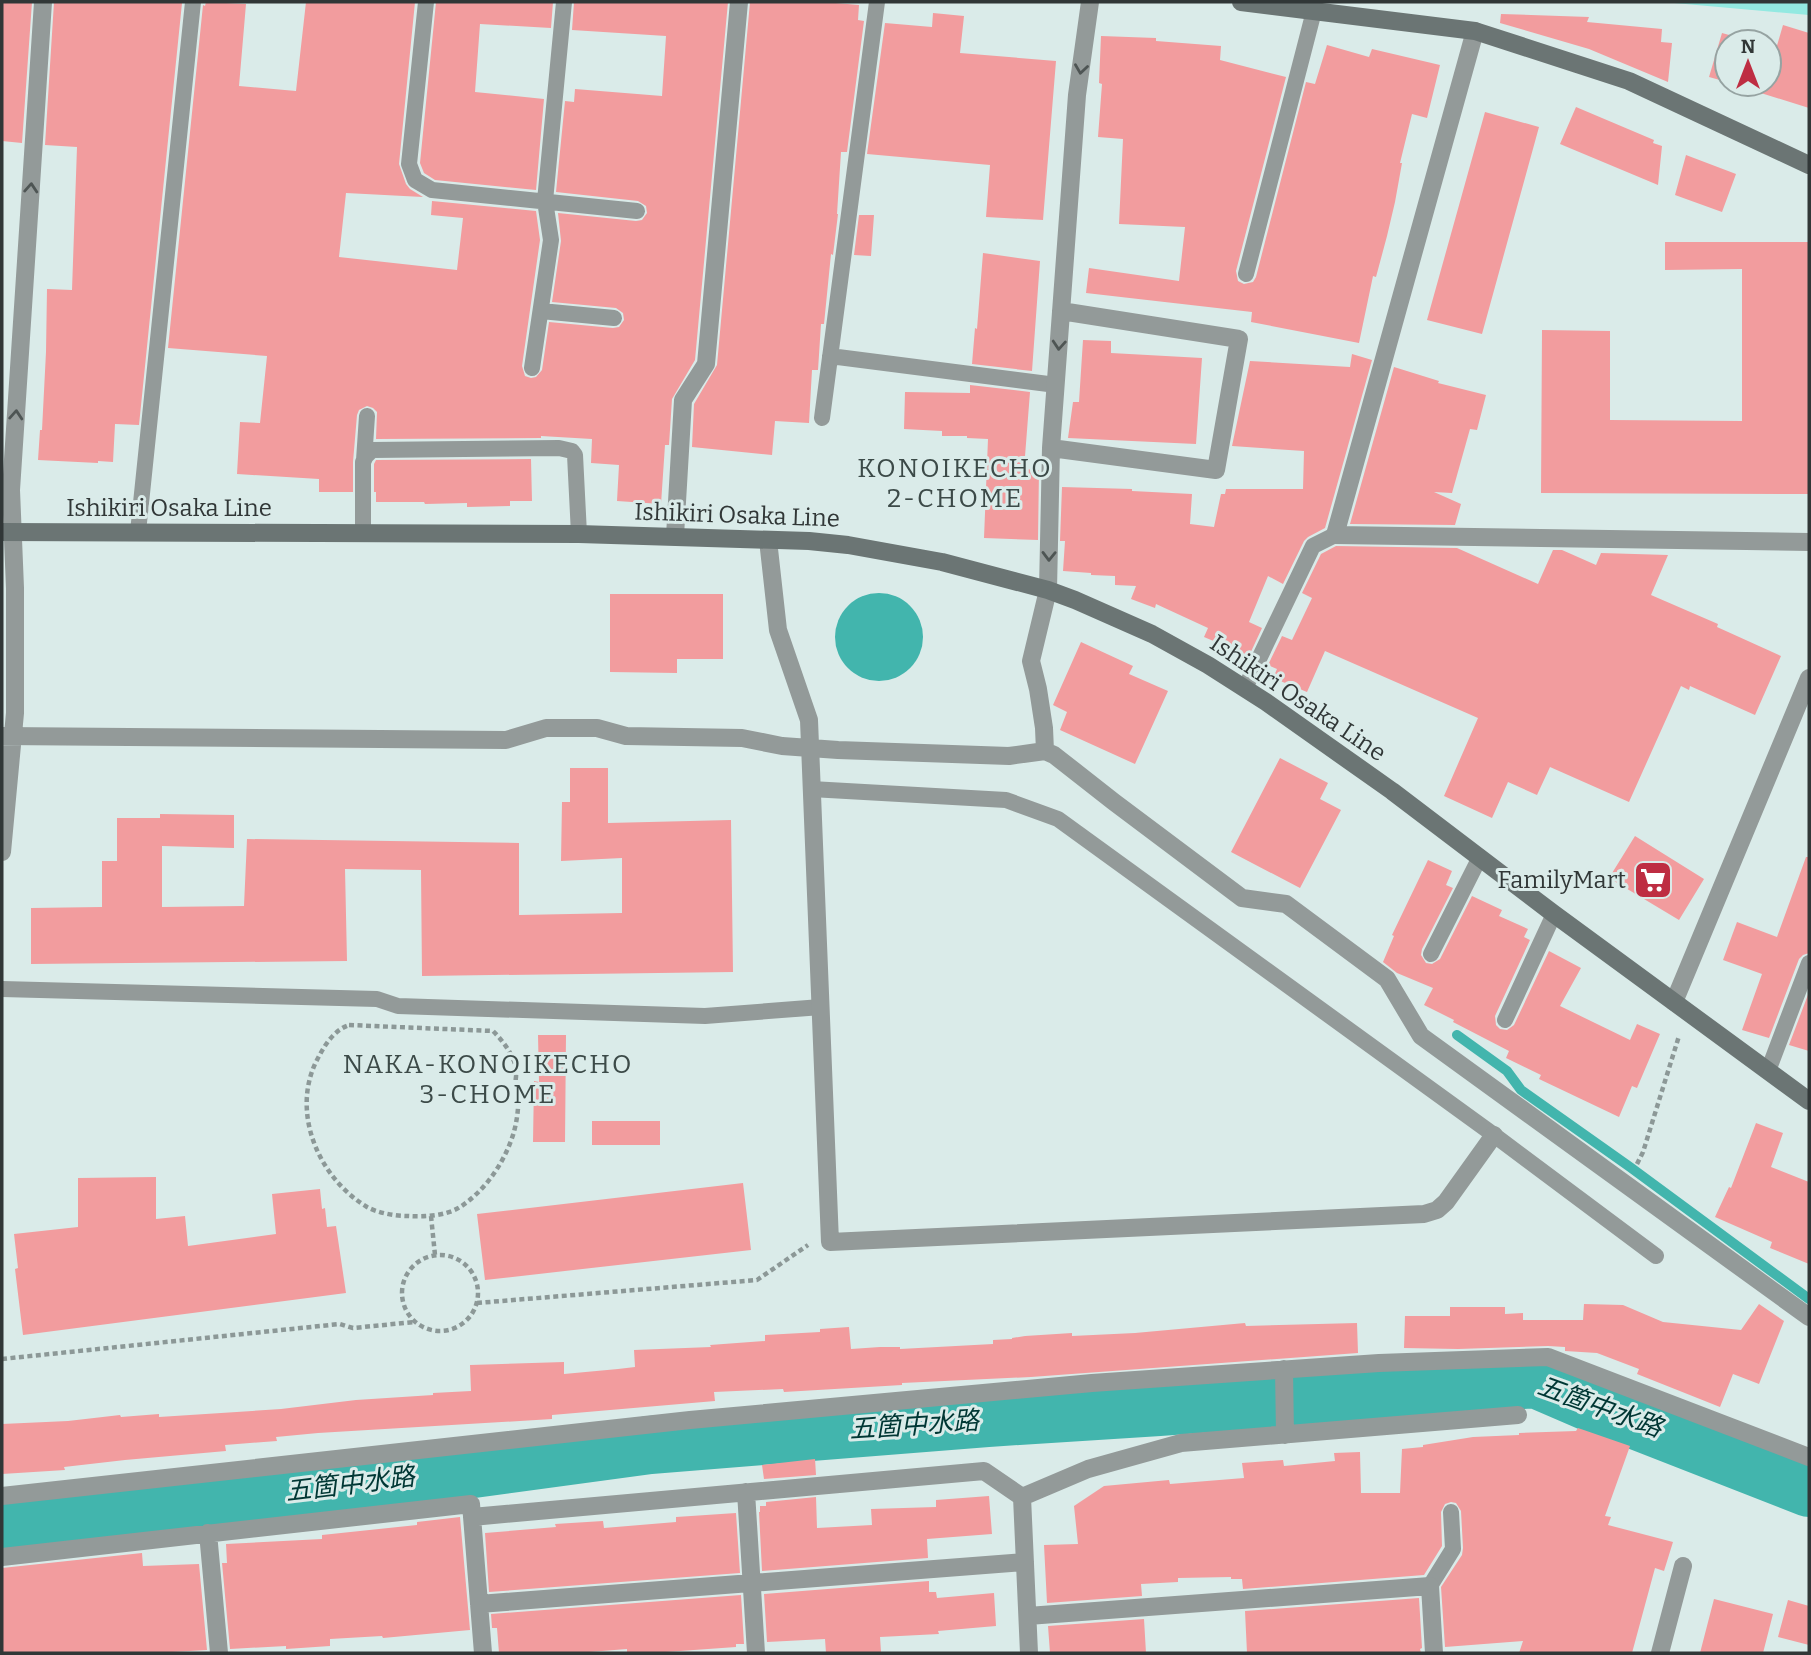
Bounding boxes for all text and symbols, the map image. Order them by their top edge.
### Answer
north arrow [1713,28,1783,98]
text: N [1741,35,1756,58]
one-way arrow [1073,64,1088,75]
one-way arrow [23,183,38,194]
one-way arrow [1052,340,1067,351]
one-way arrow [8,410,23,421]
district label: KONOIKECHO 2-CHOME [857,453,1053,514]
street label: Ishikiri Osaka Line [66,494,272,522]
street label: Ishikiri Osaka Line [634,497,840,533]
one-way arrow [1041,551,1056,562]
street label: Ishikiri Osaka Line [1205,629,1391,767]
supermarket icon: FamilyMart [1632,859,1674,901]
place label: FamilyMart [1497,866,1626,894]
district label: NAKA-KONOIKECHO 3-CHOME [343,1049,633,1110]
water label: 五箇中水路 [1534,1370,1668,1444]
water label: 五箇中水路 [848,1405,982,1445]
water label: 五箇中水路 [284,1460,418,1507]

